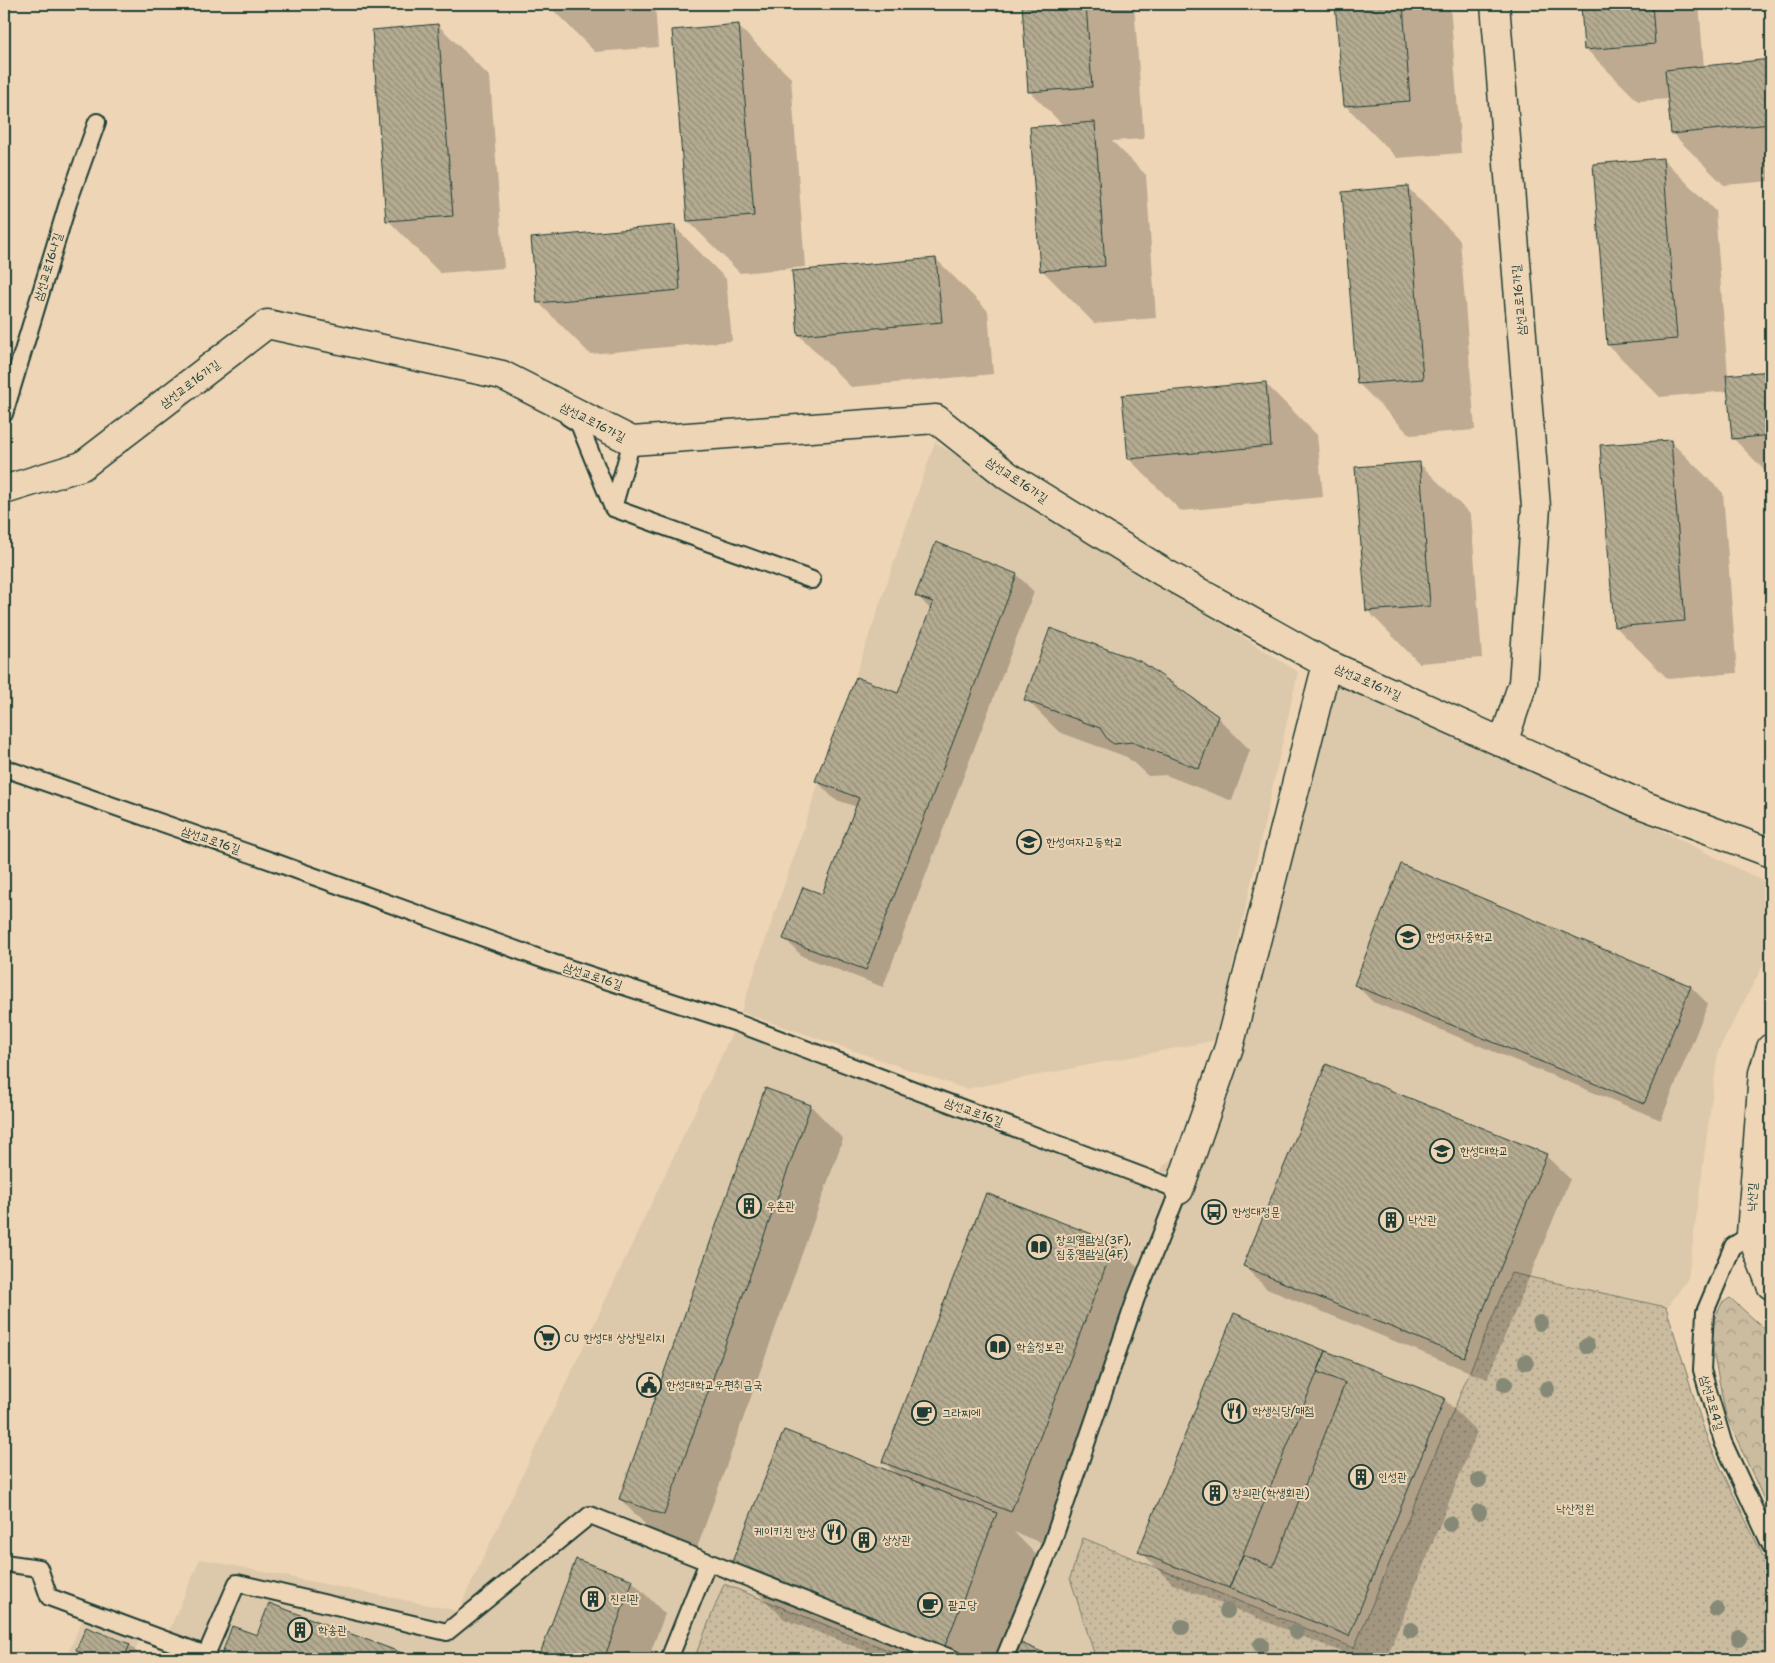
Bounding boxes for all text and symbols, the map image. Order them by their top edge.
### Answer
street label: 삼선교로16나길 [30,230,66,303]
street label: 삼선교로16가길 [1508,264,1530,336]
street label: 삼선교로16가길 [157,356,223,412]
street label: 삼선교로16가길 [558,399,629,445]
street label: 삼선교로16가길 [983,454,1051,507]
street label: 삼선교로16가길 [1332,660,1404,704]
street label: 삼선교로16길 [179,822,243,858]
school or university icon: 한성여자고등학교 [1016,829,1042,855]
place label: 한성여자고등학교 [1046,834,1123,850]
school or university icon: 한성여자중학교 [1395,924,1421,950]
place label: 한성여자중학교 [1426,929,1494,945]
street label: 삼선교로16길 [561,959,625,993]
street label: 삼선교로16길 [942,1094,1006,1130]
school or university icon: 한성대학교 [1429,1138,1455,1164]
place label: 한성대학교 [1460,1143,1508,1159]
street label: 낙산길 [1743,1182,1761,1212]
building icon: 우촌관 [736,1193,762,1219]
place label: 우촌관 [766,1198,795,1214]
bus stop icon: 한성대정문 [1201,1199,1227,1225]
place label: 한성대정문 [1232,1204,1280,1220]
building icon: 낙산관 [1378,1207,1404,1233]
place label: 낙산관 [1408,1212,1437,1228]
place label: 창의열람실(3F), 집중열람실(4F) [1056,1232,1132,1262]
library icon: 창의열람실(3F), 집중열람실(4F) [1026,1234,1052,1260]
supermarket icon: CU 한성대 상상빌리지 [534,1325,560,1351]
place label: CU 한성대 상상빌리지 [564,1330,665,1346]
library icon: 학술정보관 [985,1334,1011,1360]
place label: 학술정보관 [1016,1339,1065,1355]
public building icon: 한성대학교우편취급국 [636,1372,662,1398]
street label: 삼선교로4길 [1696,1374,1728,1433]
place label: 한성대학교우편취급국 [666,1377,763,1393]
restaurant icon: 학생식당/매점 [1221,1398,1247,1424]
cafe icon: 그라찌에 [911,1400,937,1426]
place label: 학생식당/매점 [1252,1403,1314,1419]
place label: 그라찌에 [942,1405,981,1421]
building icon: 인성관 [1348,1464,1374,1490]
place label: 인성관 [1378,1469,1407,1485]
building icon: 창의관(학생회관) [1202,1480,1228,1506]
place label: 창의관(학생회관) [1232,1485,1310,1501]
park label: 낙산정원 [1556,1501,1594,1517]
restaurant icon: 케이키친 한상 [821,1519,847,1545]
place label: 케이키친 한상 [754,1524,816,1540]
building icon: 상상관 [851,1527,877,1553]
place label: 상상관 [882,1532,911,1548]
building icon: 진리관 [580,1586,606,1612]
place label: 진리관 [610,1591,639,1607]
cafe icon: 팥고당 [917,1592,943,1618]
place label: 팥고당 [948,1597,977,1613]
building icon: 학송관 [287,1617,313,1643]
place label: 학송관 [318,1622,347,1638]

